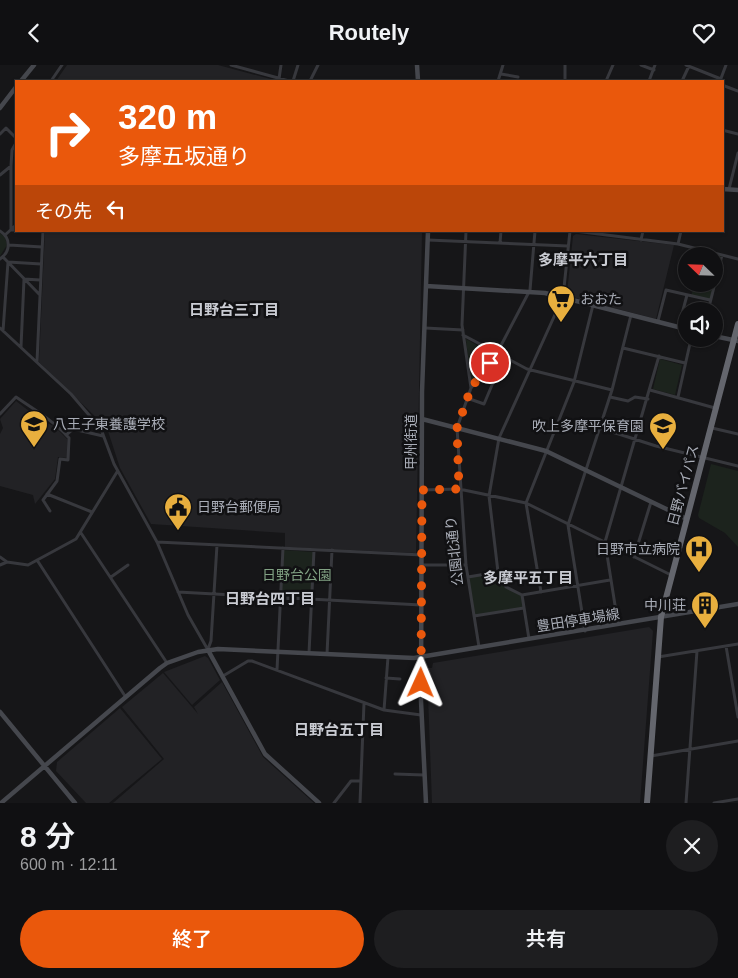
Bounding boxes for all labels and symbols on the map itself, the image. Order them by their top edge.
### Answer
north arrow [678,247,722,293]
district label: 多摩平六丁目 [538,251,628,268]
supermarket icon: おおた [546,284,576,323]
place label: おおた [580,291,622,307]
district label: 日野台三丁目 [189,301,279,318]
pin [469,342,511,384]
school or university icon: 八王子東養護学校 [19,409,49,448]
school or university icon: 吹上多摩平保育園 [648,411,678,450]
street label: 甲州街道 [403,414,419,470]
place label: 八王子東養護学校 [53,416,165,432]
place label: 吹上多摩平保育園 [532,418,644,434]
street label: 日野バイパス [664,442,702,528]
public building icon: 日野台郵便局 [163,492,193,531]
place label: 日野台郵便局 [197,499,281,515]
street label: 公園北通り [442,515,466,587]
hospital icon: 日野市立病院 [684,534,714,573]
place label: 日野市立病院 [596,541,680,557]
park label: 日野台公園 [262,567,332,583]
district label: 多摩平五丁目 [483,569,573,586]
district label: 日野台四丁目 [225,590,315,607]
building icon: 中川荘 [690,590,720,629]
place label: 中川荘 [644,597,686,613]
street label: 豊田停車場線 [535,606,621,634]
position arrow [394,656,446,708]
district label: 日野台五丁目 [294,721,384,738]

